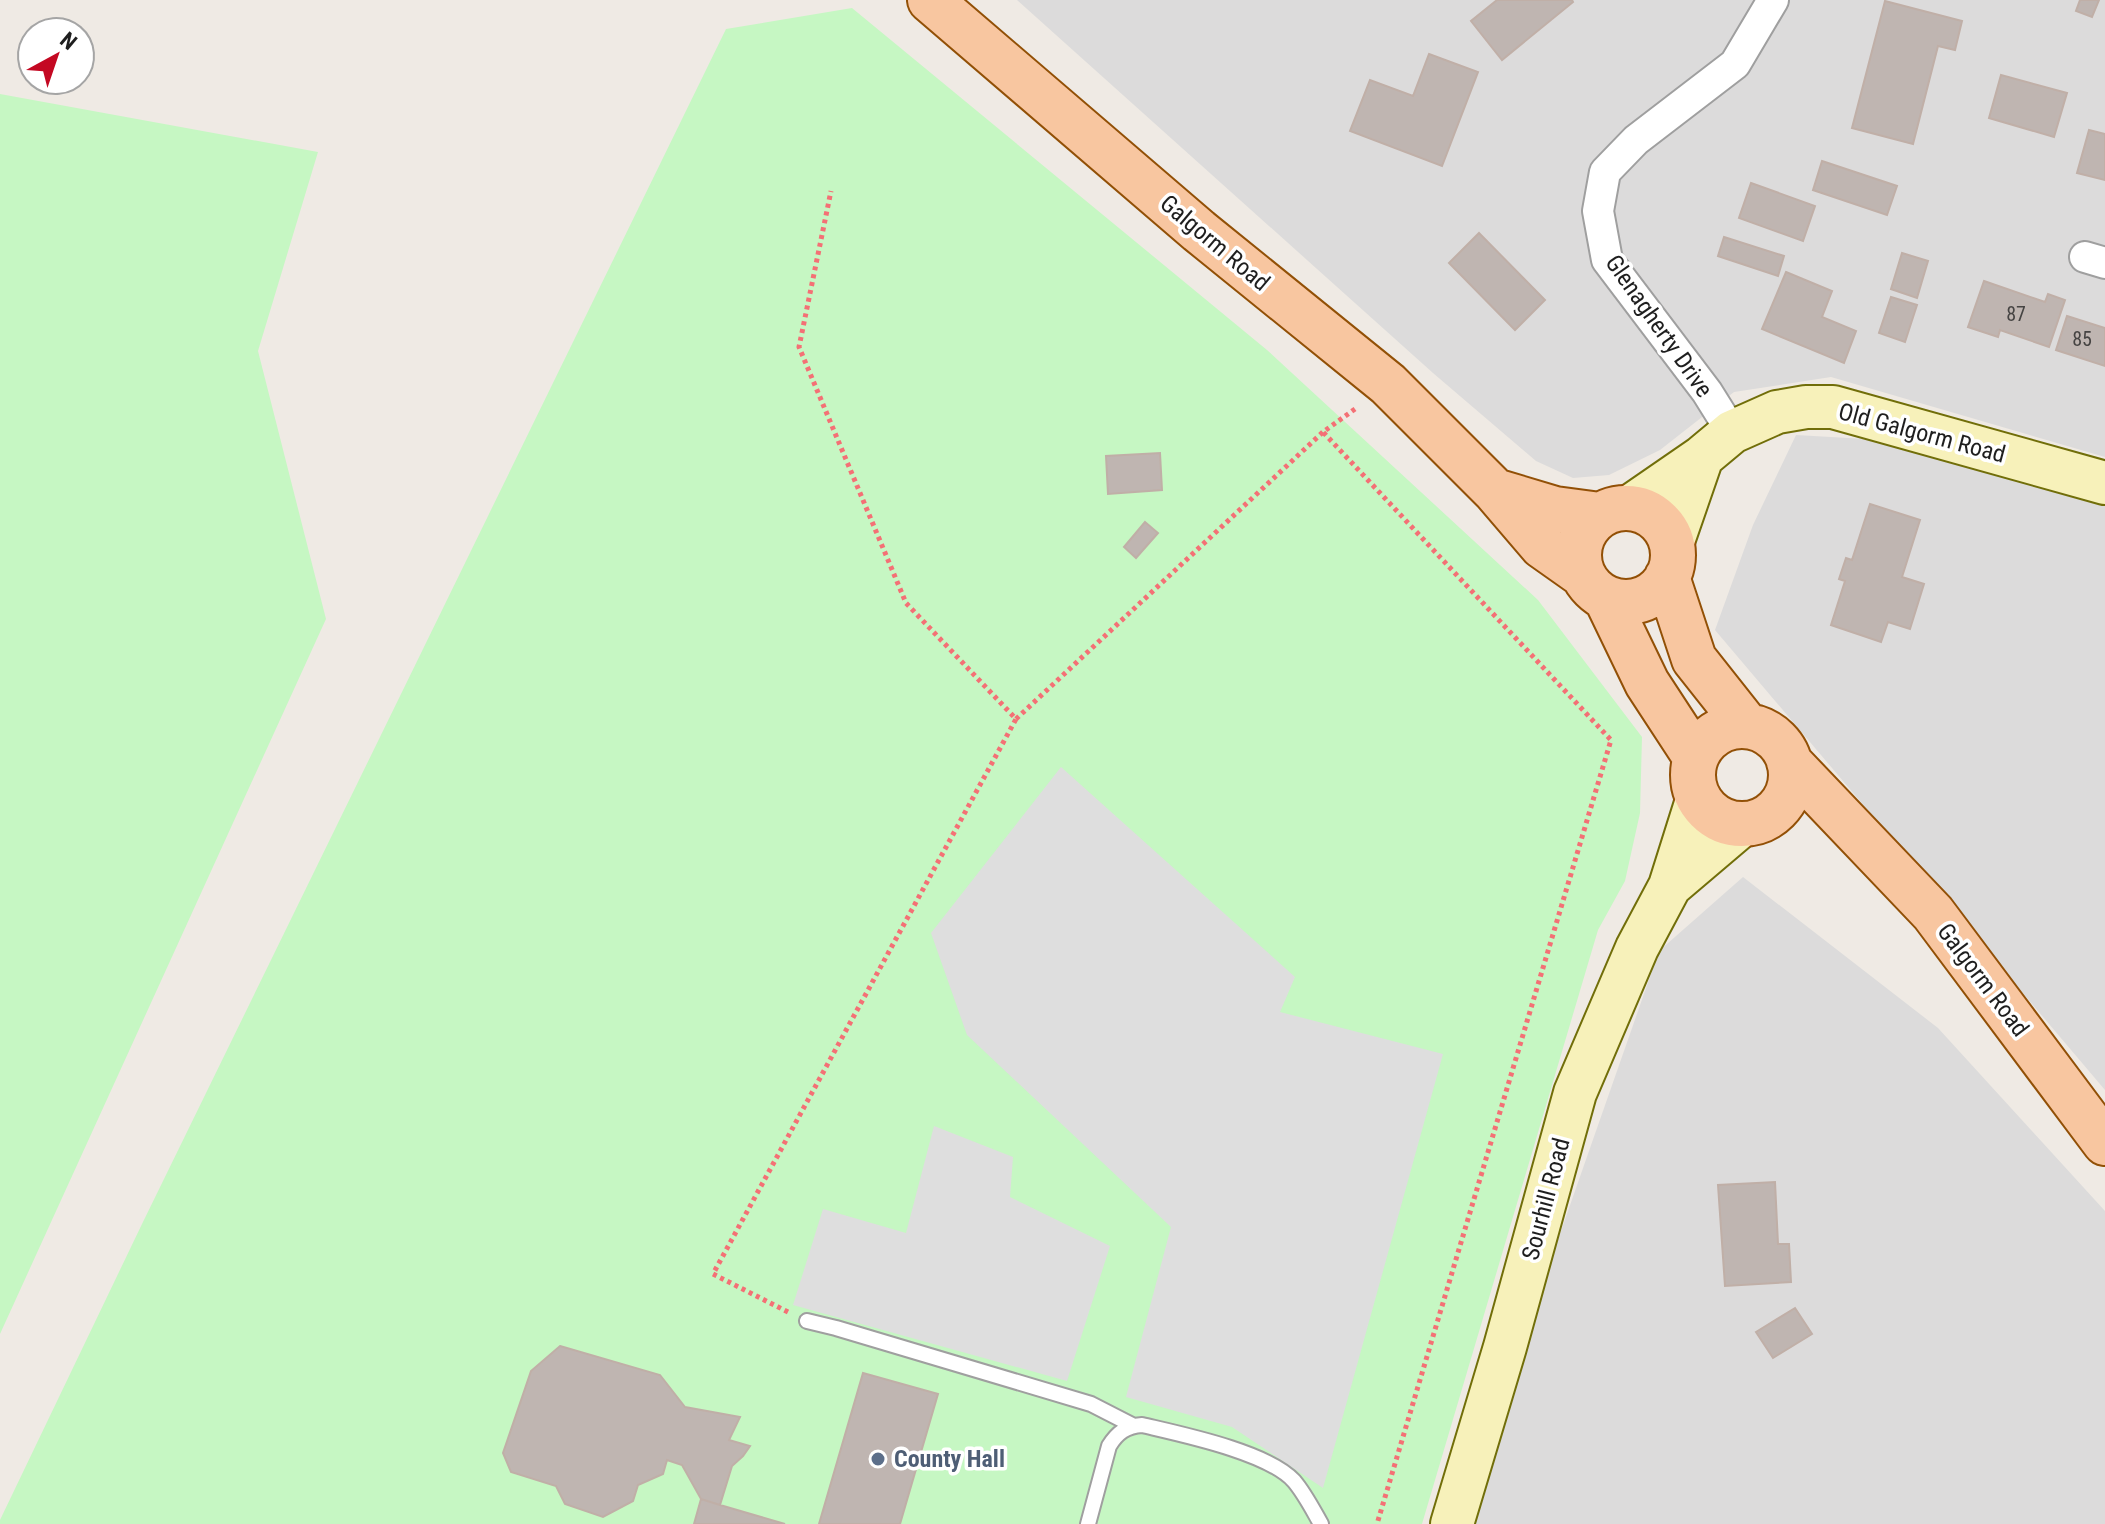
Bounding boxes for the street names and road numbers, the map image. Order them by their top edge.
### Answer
street label: Galgorm Road [1155,189,1275,297]
street label: Glenagherty Drive [1600,250,1718,402]
street label: Old Galgorm Road [1836,397,2008,469]
street label: Galgorm Road [1931,918,2035,1042]
street label: Sourhill Road [1516,1135,1576,1263]

